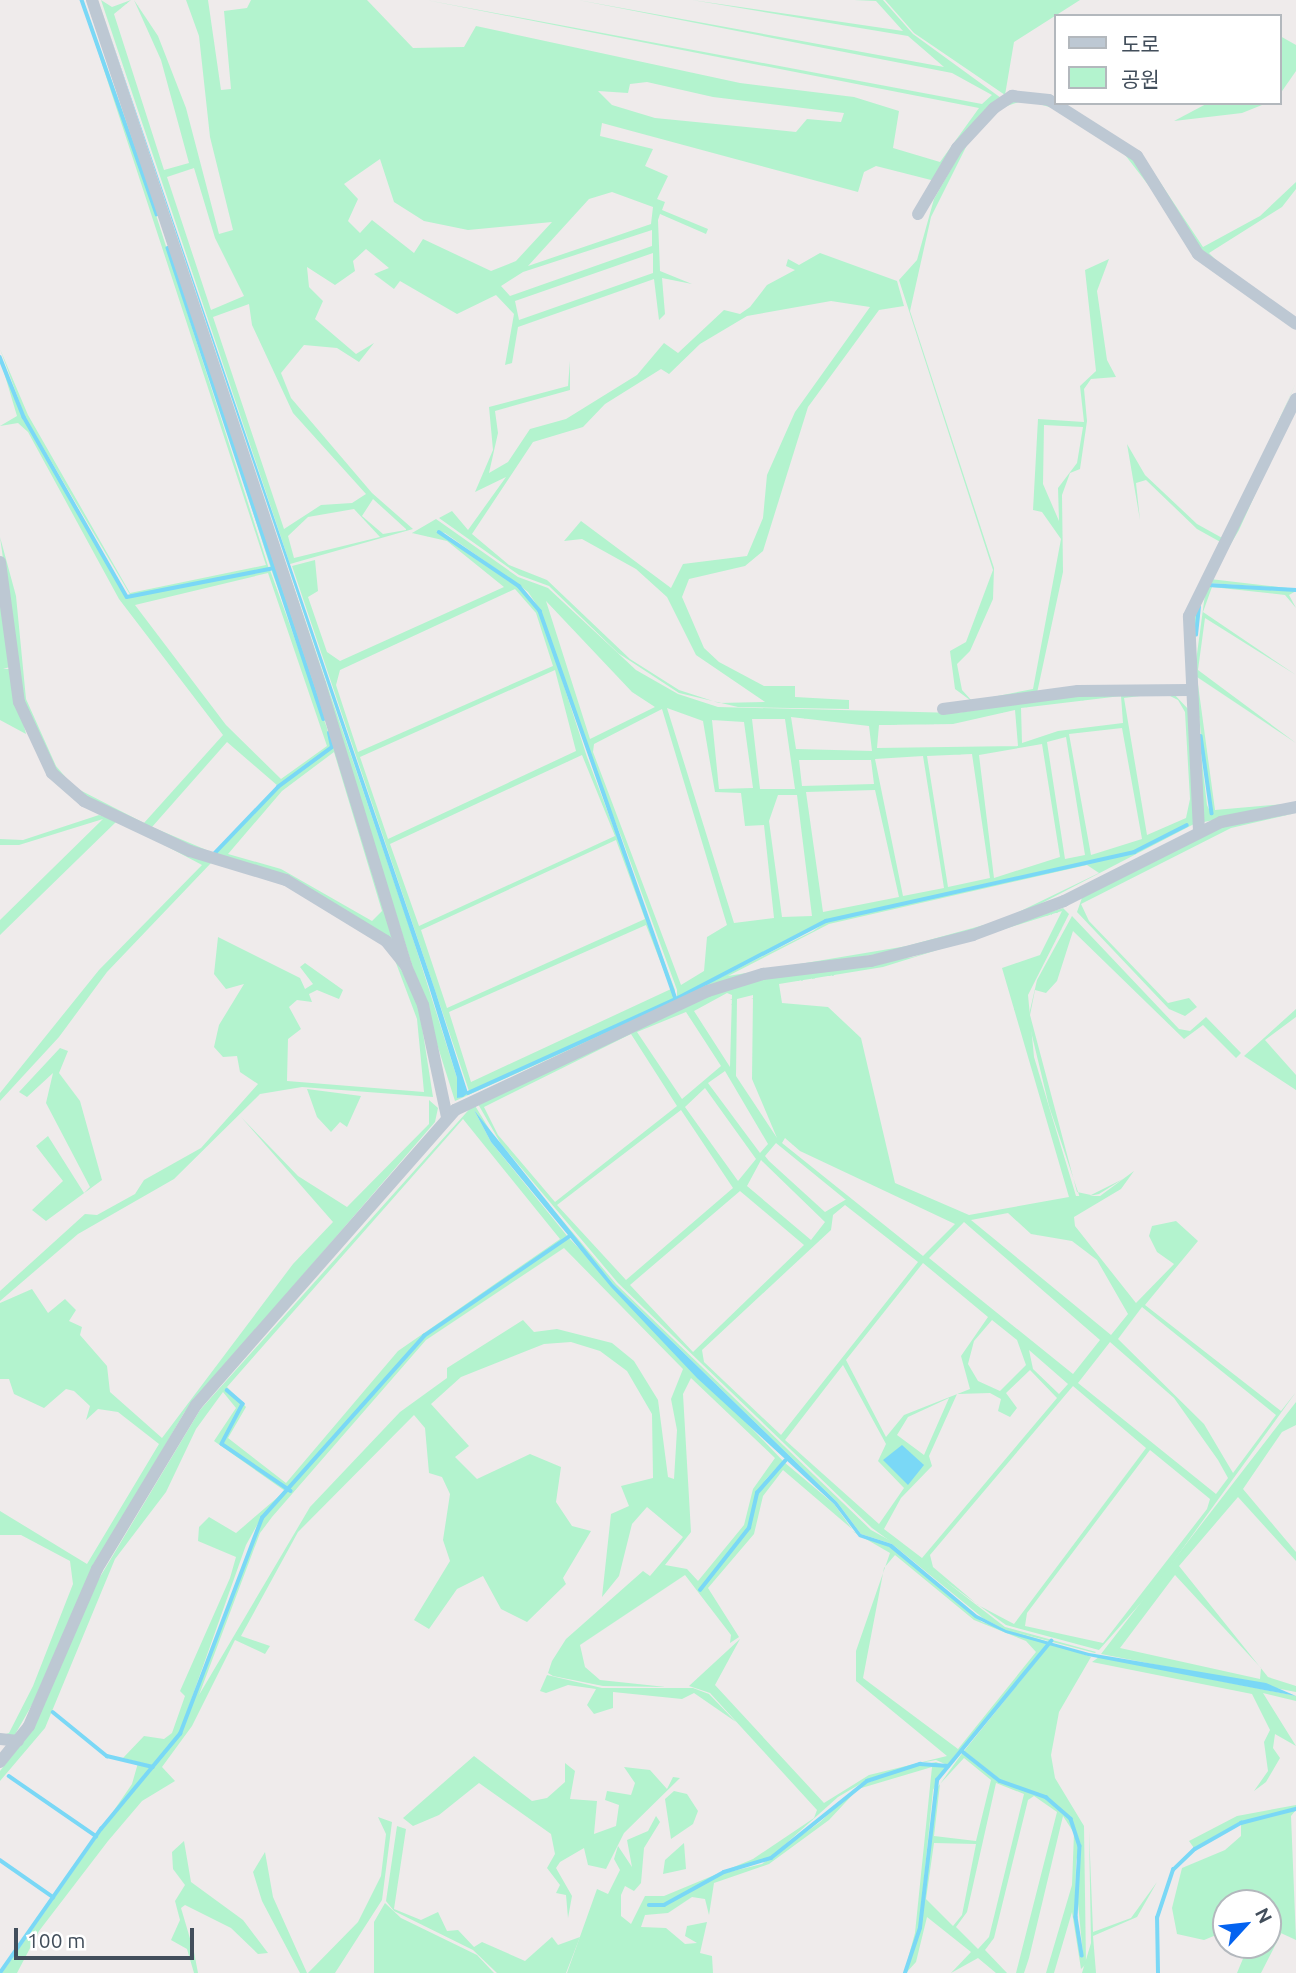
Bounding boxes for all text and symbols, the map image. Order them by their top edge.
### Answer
legend [1054,14,1282,105]
text: 도로 [1121,32,1160,56]
text: 공원 [1121,67,1160,91]
north arrow [1212,1889,1282,1959]
text: N [1251,1904,1277,1927]
scale bar [18,1913,198,1957]
text: 100 m [27,1928,85,1952]

